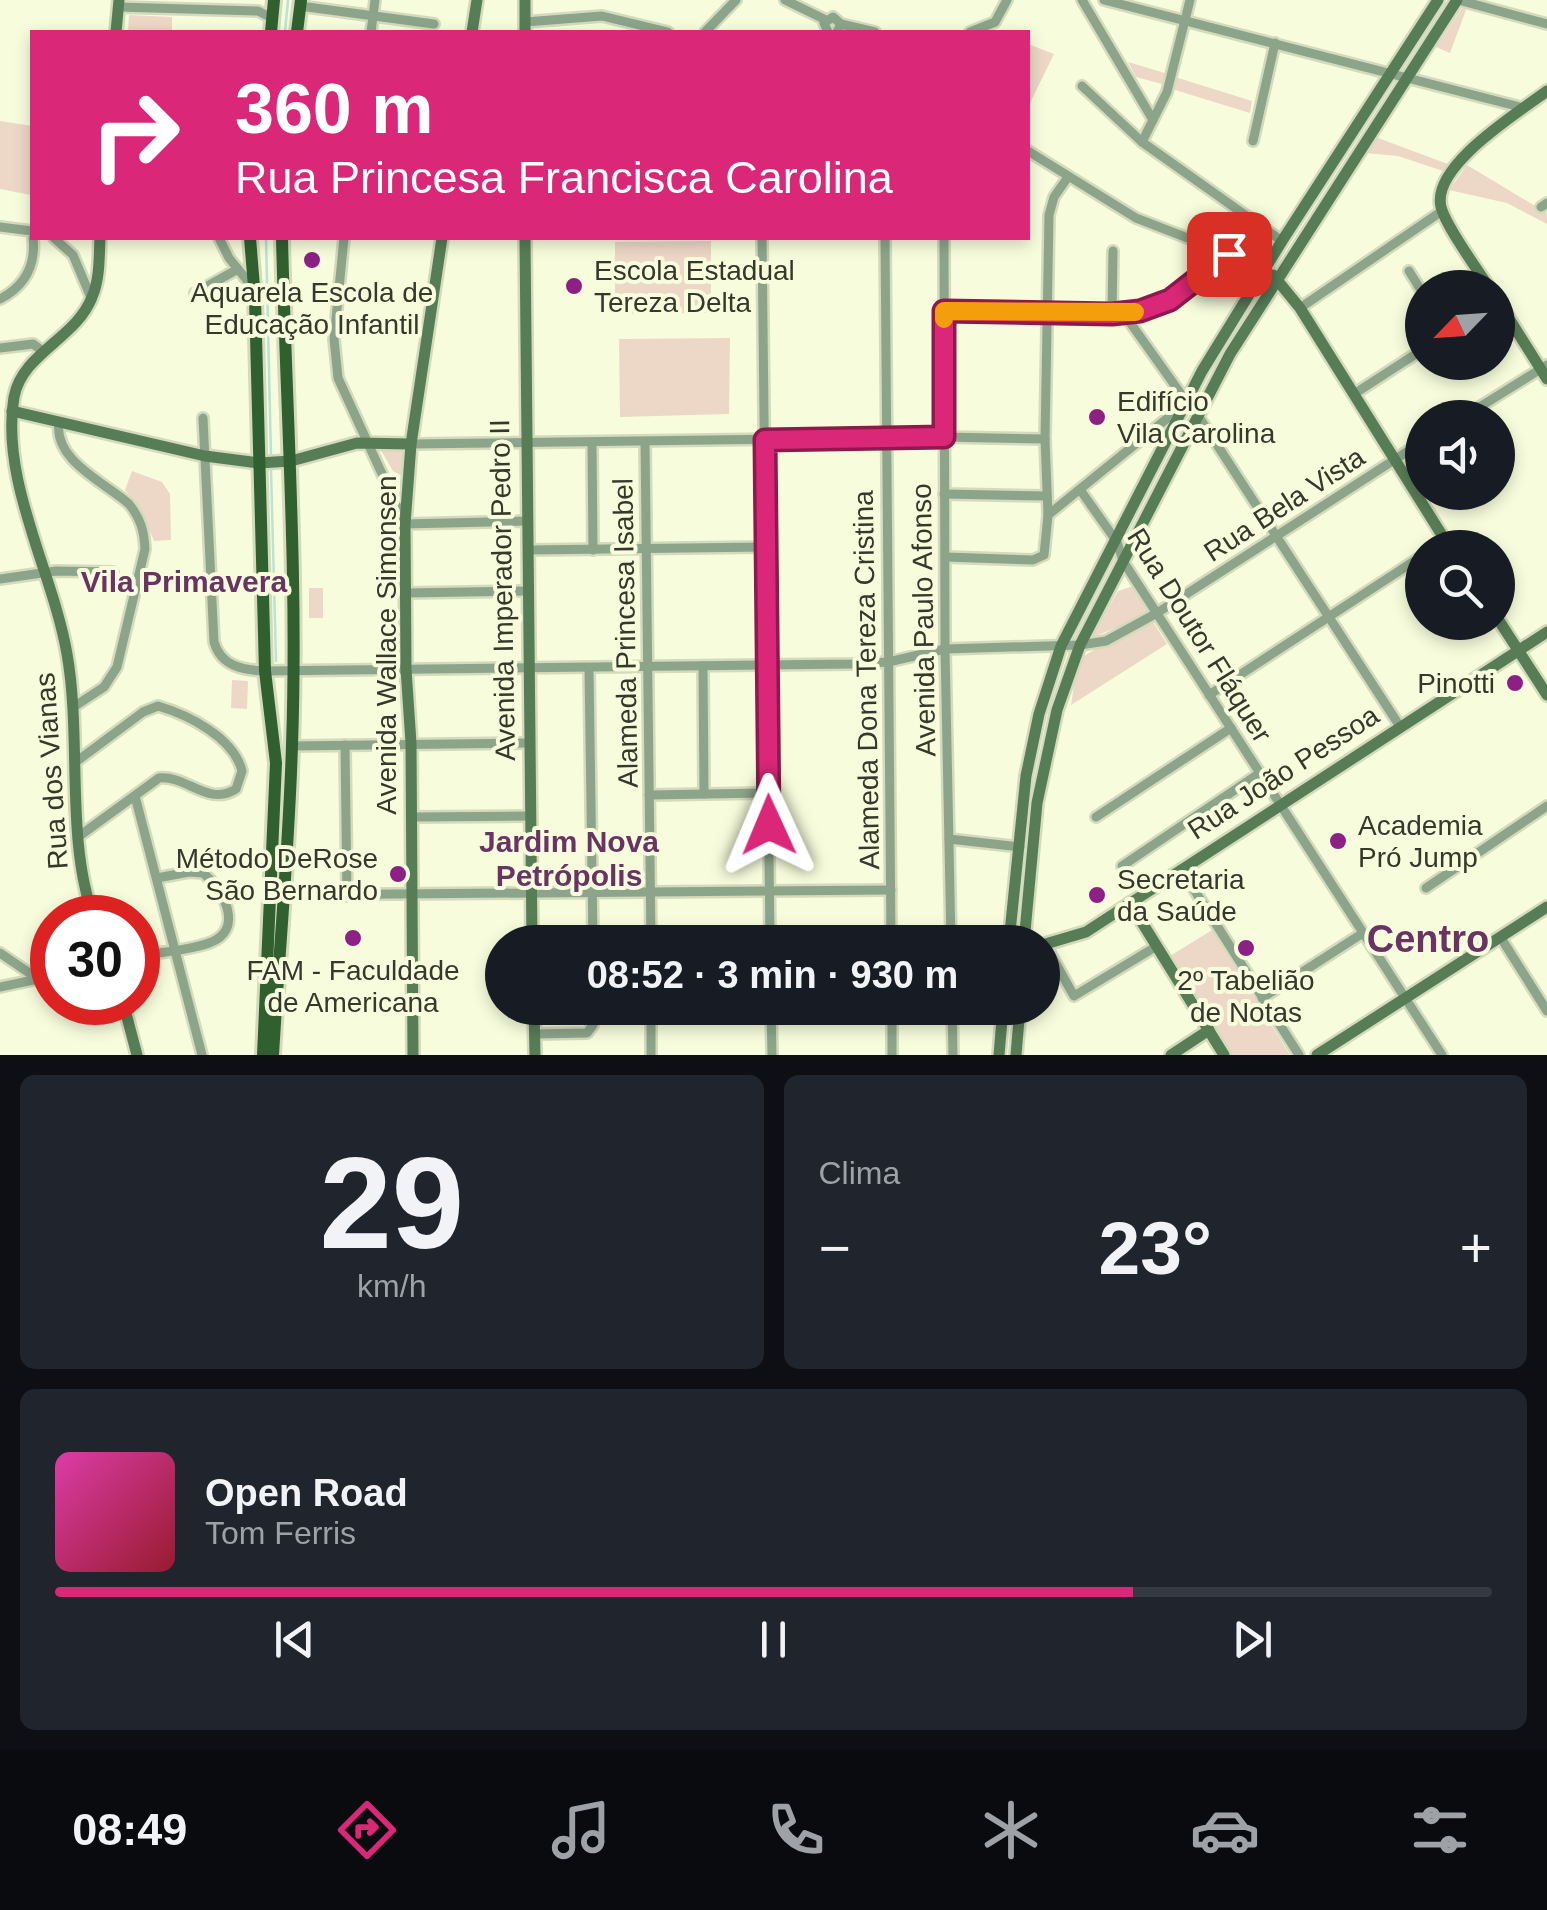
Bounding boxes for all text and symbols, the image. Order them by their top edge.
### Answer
icon: right [70,70,200,200]
text: 360 m [235,70,433,148]
text: Rua Princesa Francisca Carolina [235,152,893,203]
pin [1187,212,1272,297]
icon: arrive [1202,227,1257,282]
marker: Aquarela Escola de Educação Infantil [301,249,323,271]
place label: Escola Estadual Tereza Delta [594,255,795,318]
north arrow [1405,270,1515,380]
map controls [1405,270,1515,640]
marker: Escola Estadual Tereza Delta [563,275,585,297]
place label: Aquarela Escola de Educação Infantil [191,277,433,340]
place label: Edifício Vila Carolina [1117,386,1276,449]
button: sound [1405,400,1515,510]
marker: Edifício Vila Carolina [1086,406,1108,428]
street label: Avenida Imperador Pedro II [484,419,521,761]
street label: Rua Bela Vista [1198,441,1371,568]
street label: Avenida Wallace Simonsen [371,475,402,815]
street label: Alameda Princesa Isabel [607,478,644,788]
street label: Avenida Paulo Afonso [906,483,941,757]
street label: Alameda Dona Tereza Cristina [848,490,885,870]
street label: Rua Doutor Fláquer [1121,523,1278,748]
button: search [1405,530,1515,640]
district label: Vila Primavera [81,565,287,598]
place label: Pinotti [1417,668,1495,699]
street label: Rua dos Vianas [29,672,74,870]
marker: Pinotti [1504,672,1526,694]
street label: Rua João Pessoa [1182,699,1385,846]
position arrow [717,773,821,877]
place label: Academia Pró Jump [1358,810,1483,873]
district label: Jardim Nova Petrópolis [479,825,659,892]
marker: Academia Pró Jump [1327,830,1349,852]
place label: Método DeRose São Bernardo [176,843,378,906]
marker: Método DeRose São Bernardo [387,863,409,885]
place label: Secretaria da Saúde [1117,864,1245,927]
marker: Secretaria da Saúde [1086,884,1108,906]
speed limit sign: 30 [30,895,160,1025]
district label: Centro [1367,918,1489,960]
marker: FAM - Faculdade de Americana [342,927,364,949]
marker: 2º Tabelião de Notas [1235,937,1257,959]
text: 08:52 · 3 min · 930 m [587,954,958,996]
place label: FAM - Faculdade de Americana [246,955,460,1018]
place label: 2º Tabelião de Notas [1177,965,1315,1028]
text: 29 [319,1130,464,1276]
text: Clima [819,1155,900,1191]
text: 23° [1099,1206,1212,1290]
text: − [819,1217,851,1279]
text: + [1460,1217,1492,1279]
text: km/h [357,1268,426,1304]
text: Open Road [205,1472,408,1514]
text: Tom Ferris [205,1515,356,1551]
icon: previous [267,1612,322,1667]
icon: pause [746,1612,801,1667]
icon: next [1225,1612,1280,1667]
icon: directions [332,1795,402,1865]
icon: music [546,1795,616,1865]
icon: phone [761,1795,831,1865]
icon: climate [976,1795,1046,1865]
icon: car [1190,1795,1260,1865]
icon: filters [1405,1795,1475,1865]
text: 08:49 [72,1804,187,1855]

